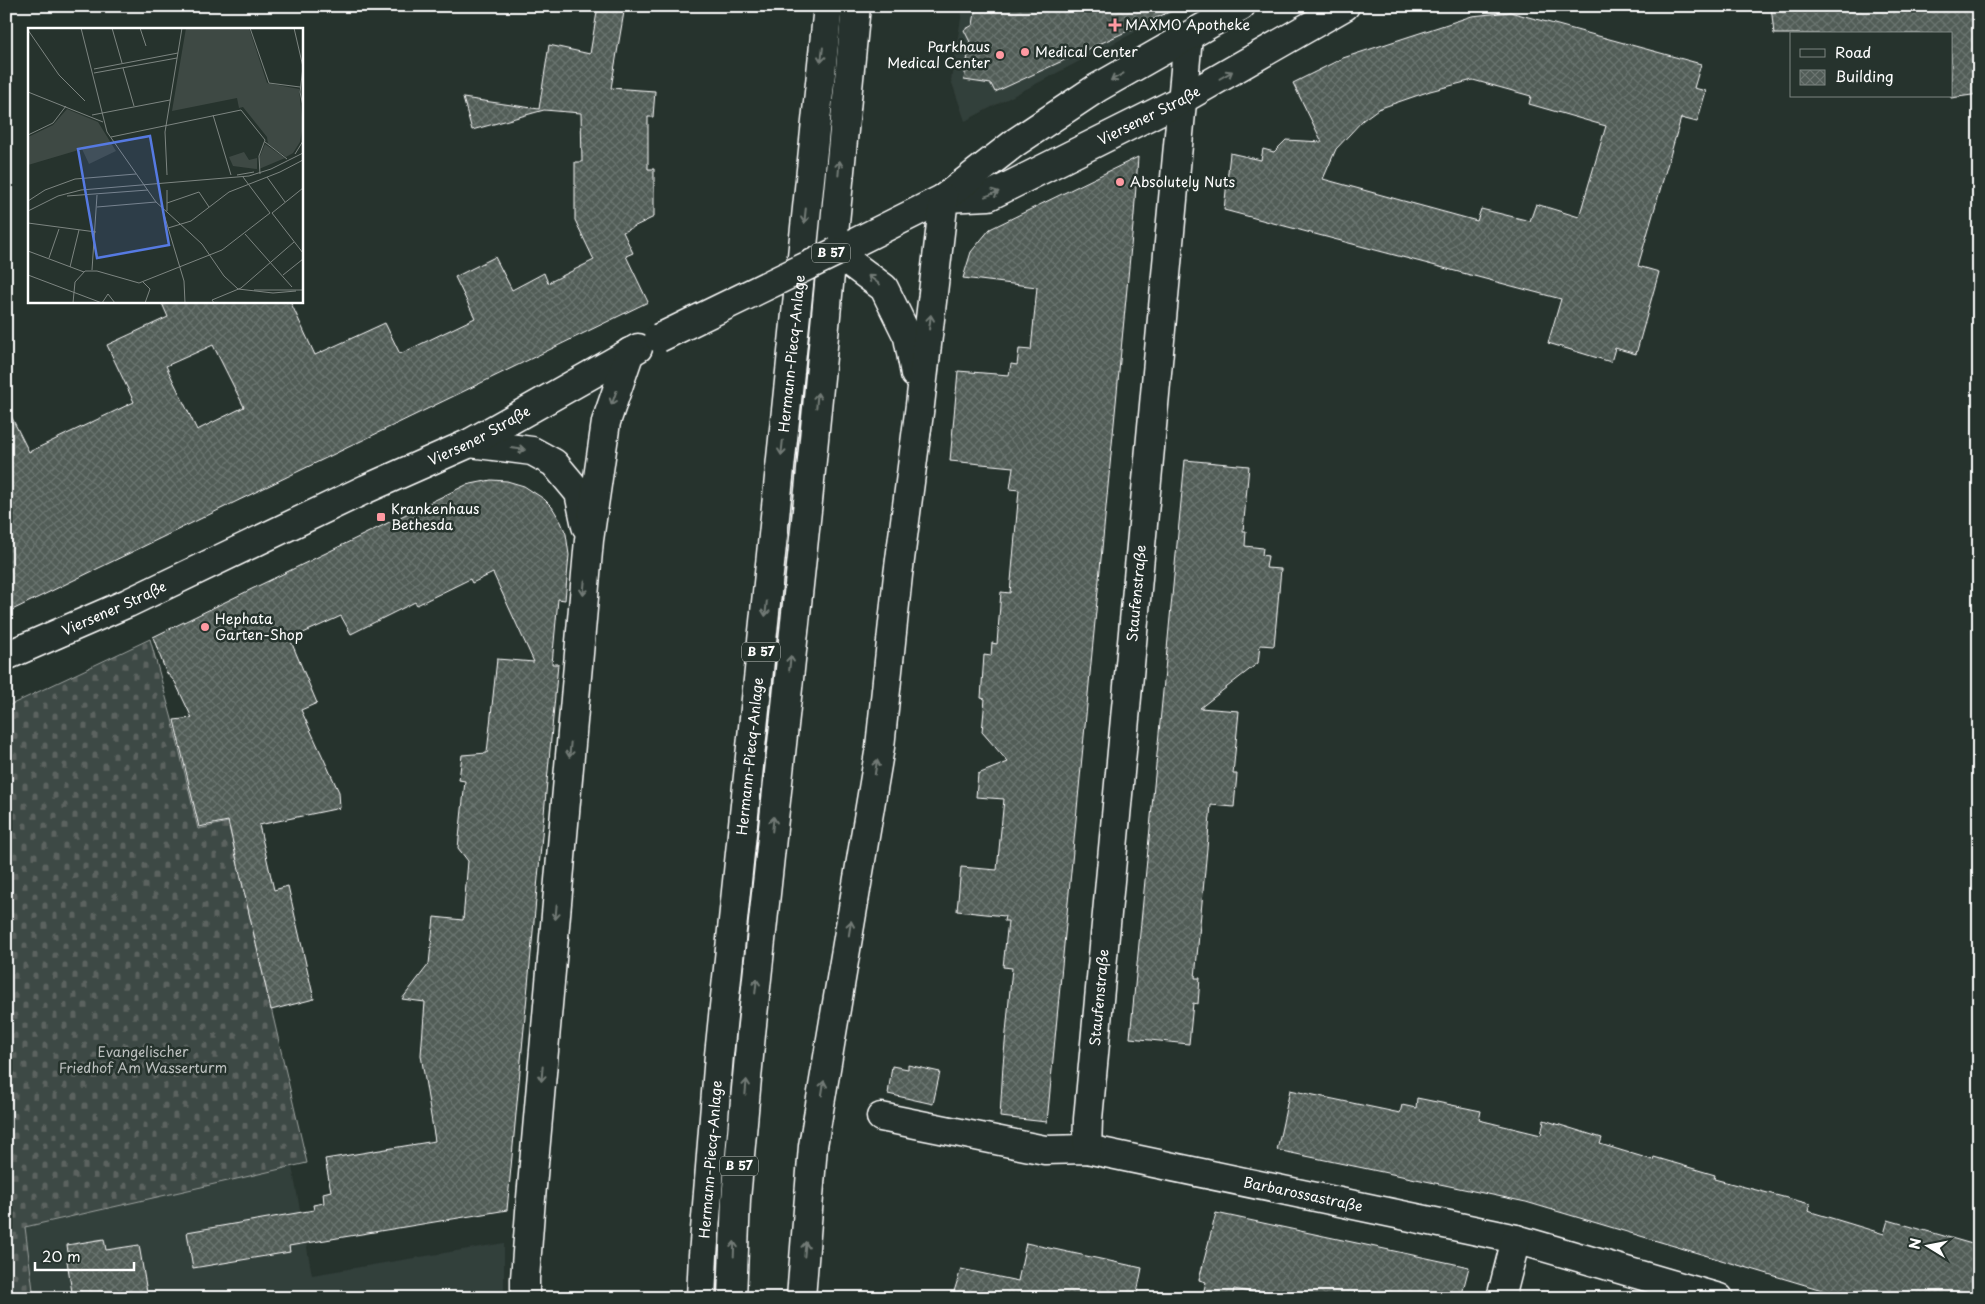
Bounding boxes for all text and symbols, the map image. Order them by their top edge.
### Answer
place label: MAXMO Apotheke [1125,14,1250,35]
marker: MAXMO Apotheke [1109,19,1121,31]
inset map [28,28,302,302]
legend [1790,32,1952,98]
place label: Parkhaus Medical Center [887,36,990,73]
text: Road [1835,40,1871,63]
place label: Medical Center [1035,41,1138,62]
one-way arrow [817,46,827,62]
marker: Medical Center [1019,46,1031,58]
marker: Parkhaus Medical Center [994,49,1006,61]
text: Building [1835,64,1894,87]
one-way arrow [1218,69,1232,79]
one-way arrow [1110,73,1125,82]
street label: Viersener Straße [1094,80,1204,150]
one-way arrow [835,161,844,177]
place label: Absolutely Nuts [1130,171,1235,192]
marker: Absolutely Nuts [1114,176,1126,188]
one-way arrow [984,188,1000,198]
one-way arrow [801,208,810,224]
road number: B 57 [812,244,850,262]
street label: Hermann-Piecq-Anlage [773,274,810,433]
one-way arrow [868,275,881,286]
one-way arrow [925,314,935,330]
one-way arrow [609,390,618,406]
one-way arrow [812,392,822,408]
street label: Viersener Straße [425,400,534,470]
one-way arrow [777,439,787,455]
one-way arrow [510,444,526,454]
place label: Krankenhaus Bethesda [391,498,479,535]
marker: Krankenhaus Bethesda [375,511,387,523]
street label: Staufenstraße [1121,544,1151,643]
street label: Viersener Straße [58,575,169,641]
one-way arrow [580,580,589,596]
one-way arrow [761,601,771,617]
place label: Hephata Garten-Shop [215,608,303,645]
marker: Hephata Garten-Shop [199,621,211,633]
road number: B 57 [742,642,780,662]
one-way arrow [785,655,795,671]
street label: Hermann-Piecq-Anlage [731,676,768,836]
one-way arrow [565,742,575,758]
one-way arrow [872,760,882,776]
one-way arrow [768,817,778,833]
one-way arrow [551,904,561,920]
one-way arrow [845,920,855,936]
street label: Staufenstraße [1084,948,1114,1047]
one-way arrow [751,978,761,994]
park label: Evangelischer Friedhof Am Wasserturm [59,1041,227,1078]
one-way arrow [537,1066,547,1082]
one-way arrow [741,1079,751,1095]
street label: Hermann-Piecq-Anlage [693,1080,727,1239]
one-way arrow [819,1080,829,1096]
road number: B 57 [720,1156,758,1176]
street label: Barbarossastraße [1241,1171,1365,1217]
north arrow [1902,1222,1952,1272]
text: N [1903,1236,1926,1251]
scale bar [35,1239,134,1271]
one-way arrow [729,1241,738,1257]
one-way arrow [800,1241,809,1257]
text: 20 m [42,1244,81,1267]

